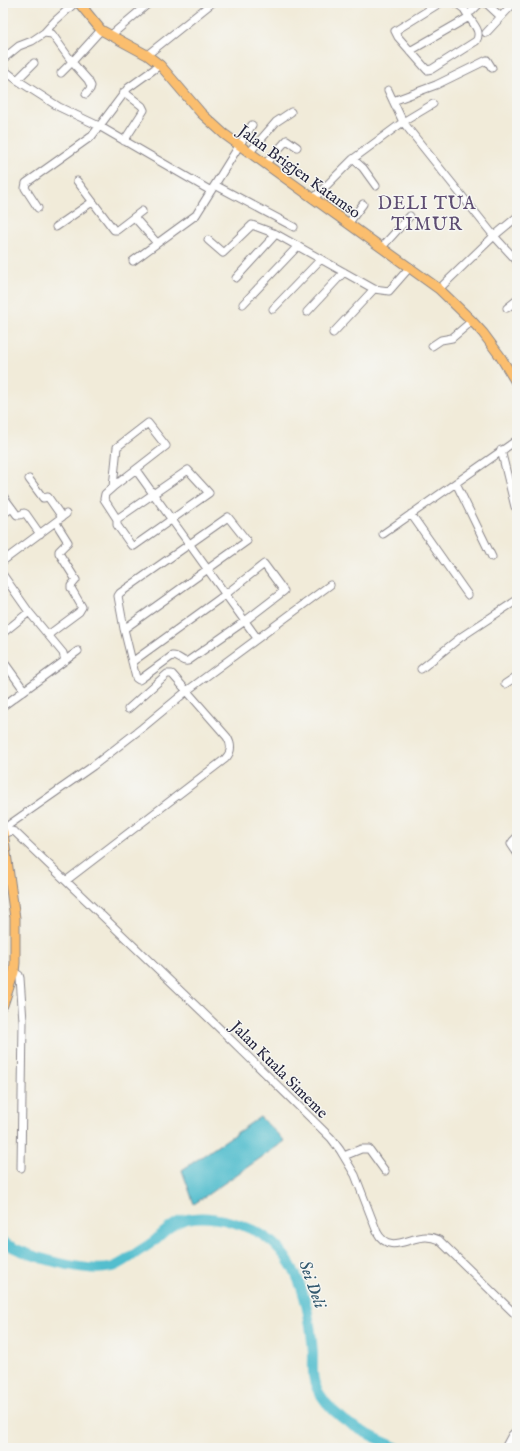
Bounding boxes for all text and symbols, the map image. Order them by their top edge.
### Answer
street label: Jalan Brigjen Katamso [232,120,364,224]
district label: DELI TUA TIMUR [378,193,477,237]
street label: Jalan Kuala Simeme [224,1016,331,1123]
water label: Sei Deli [293,1258,330,1312]

